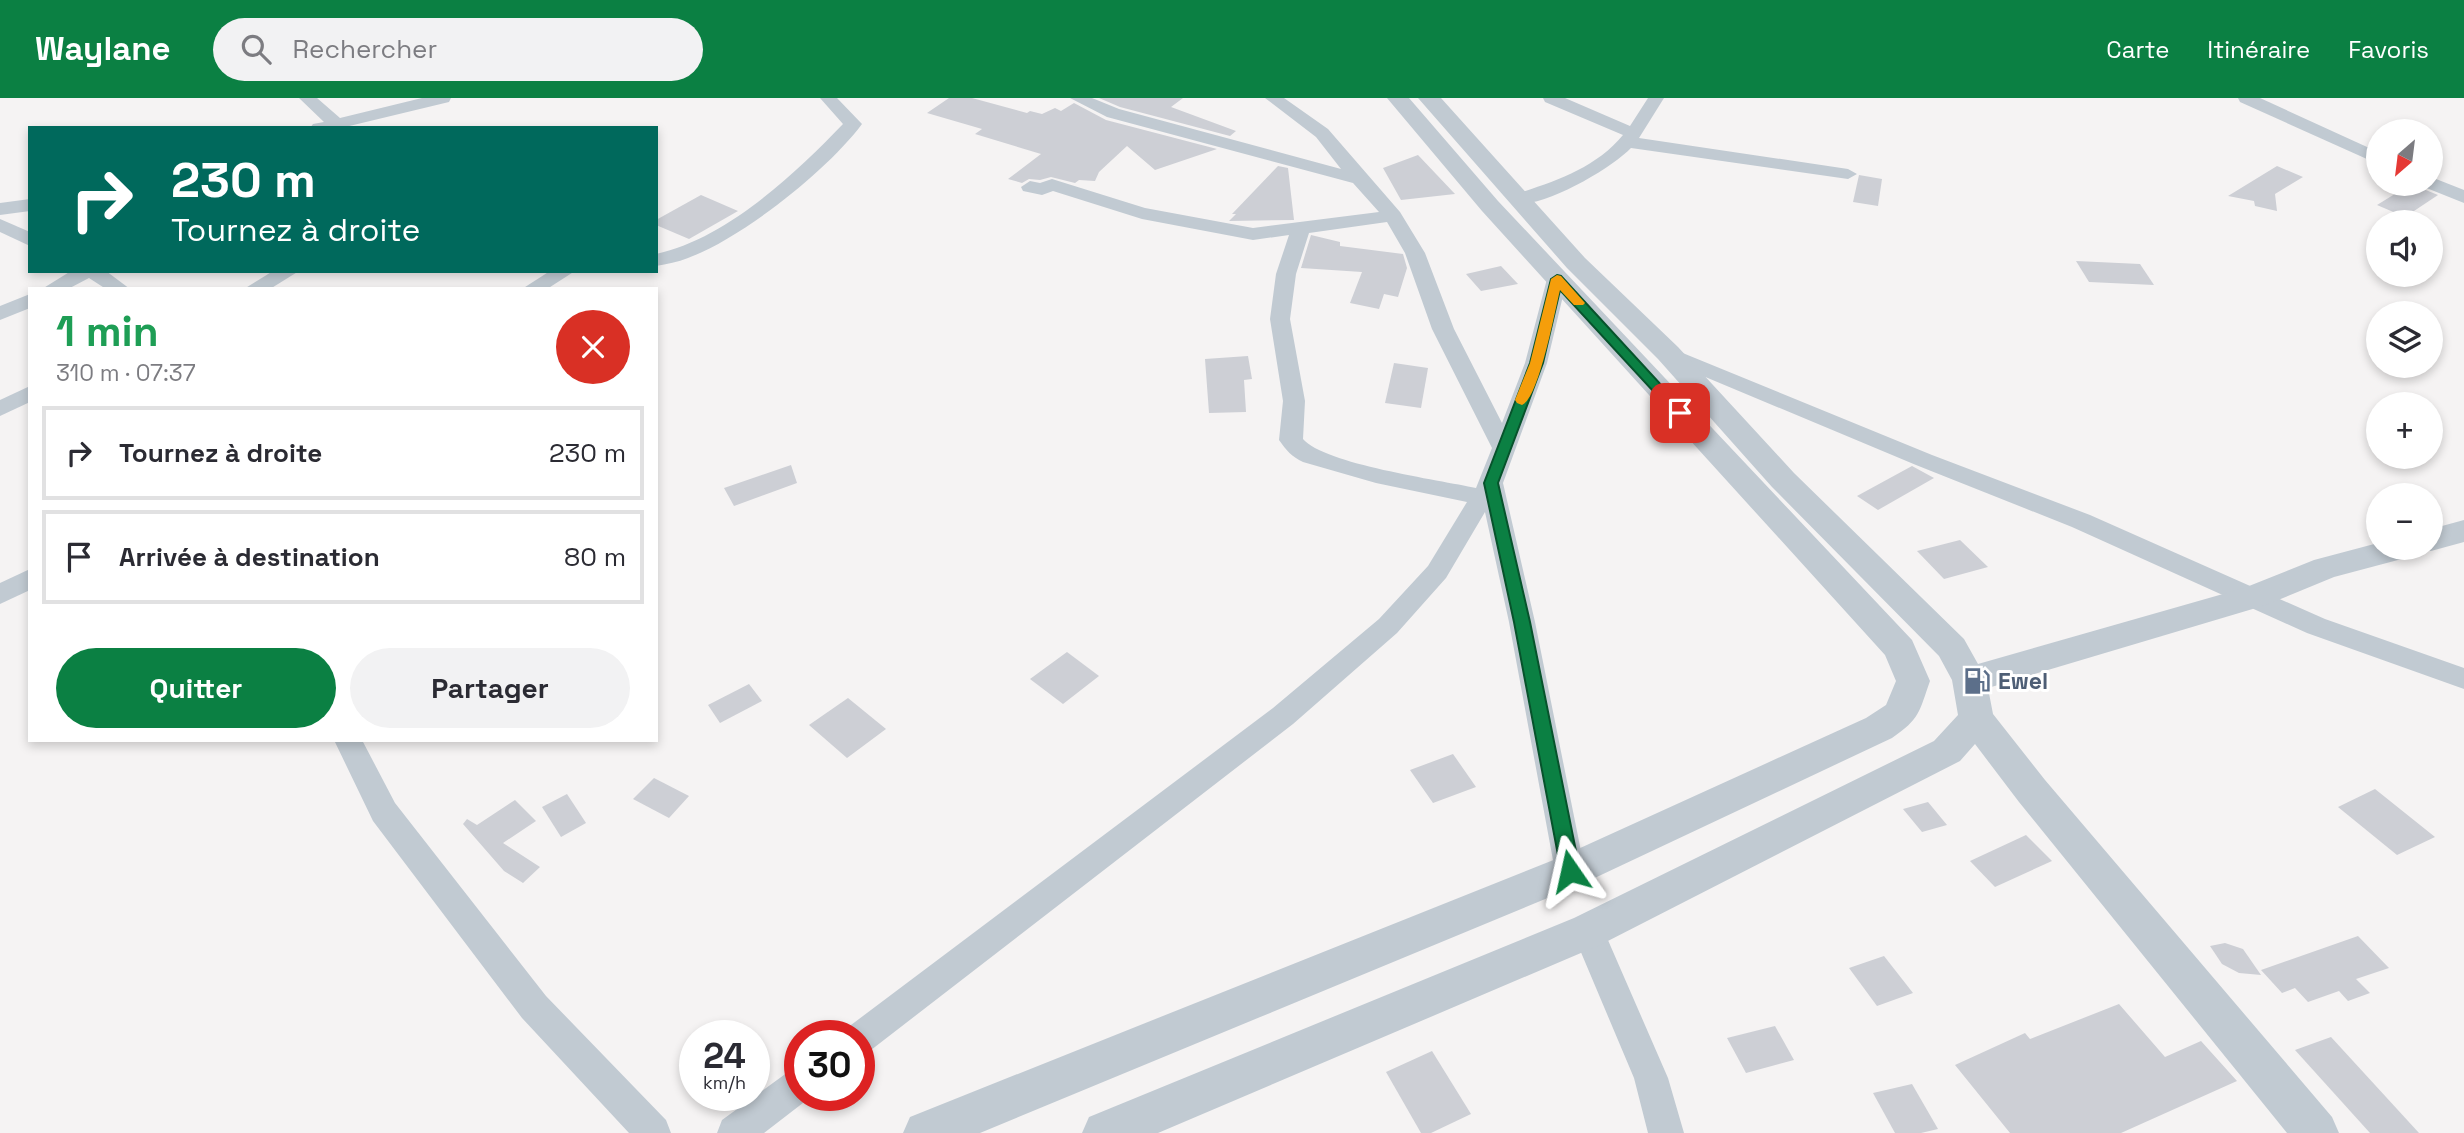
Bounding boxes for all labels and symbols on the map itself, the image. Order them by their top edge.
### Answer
north arrow [2366,119,2443,196]
pin [1650,383,1710,443]
fuel station icon: Ewel [1962,666,1992,696]
place label: Ewel [1998,666,2048,696]
position arrow [1533,834,1607,908]
speed limit sign: 30 [784,1020,875,1111]

